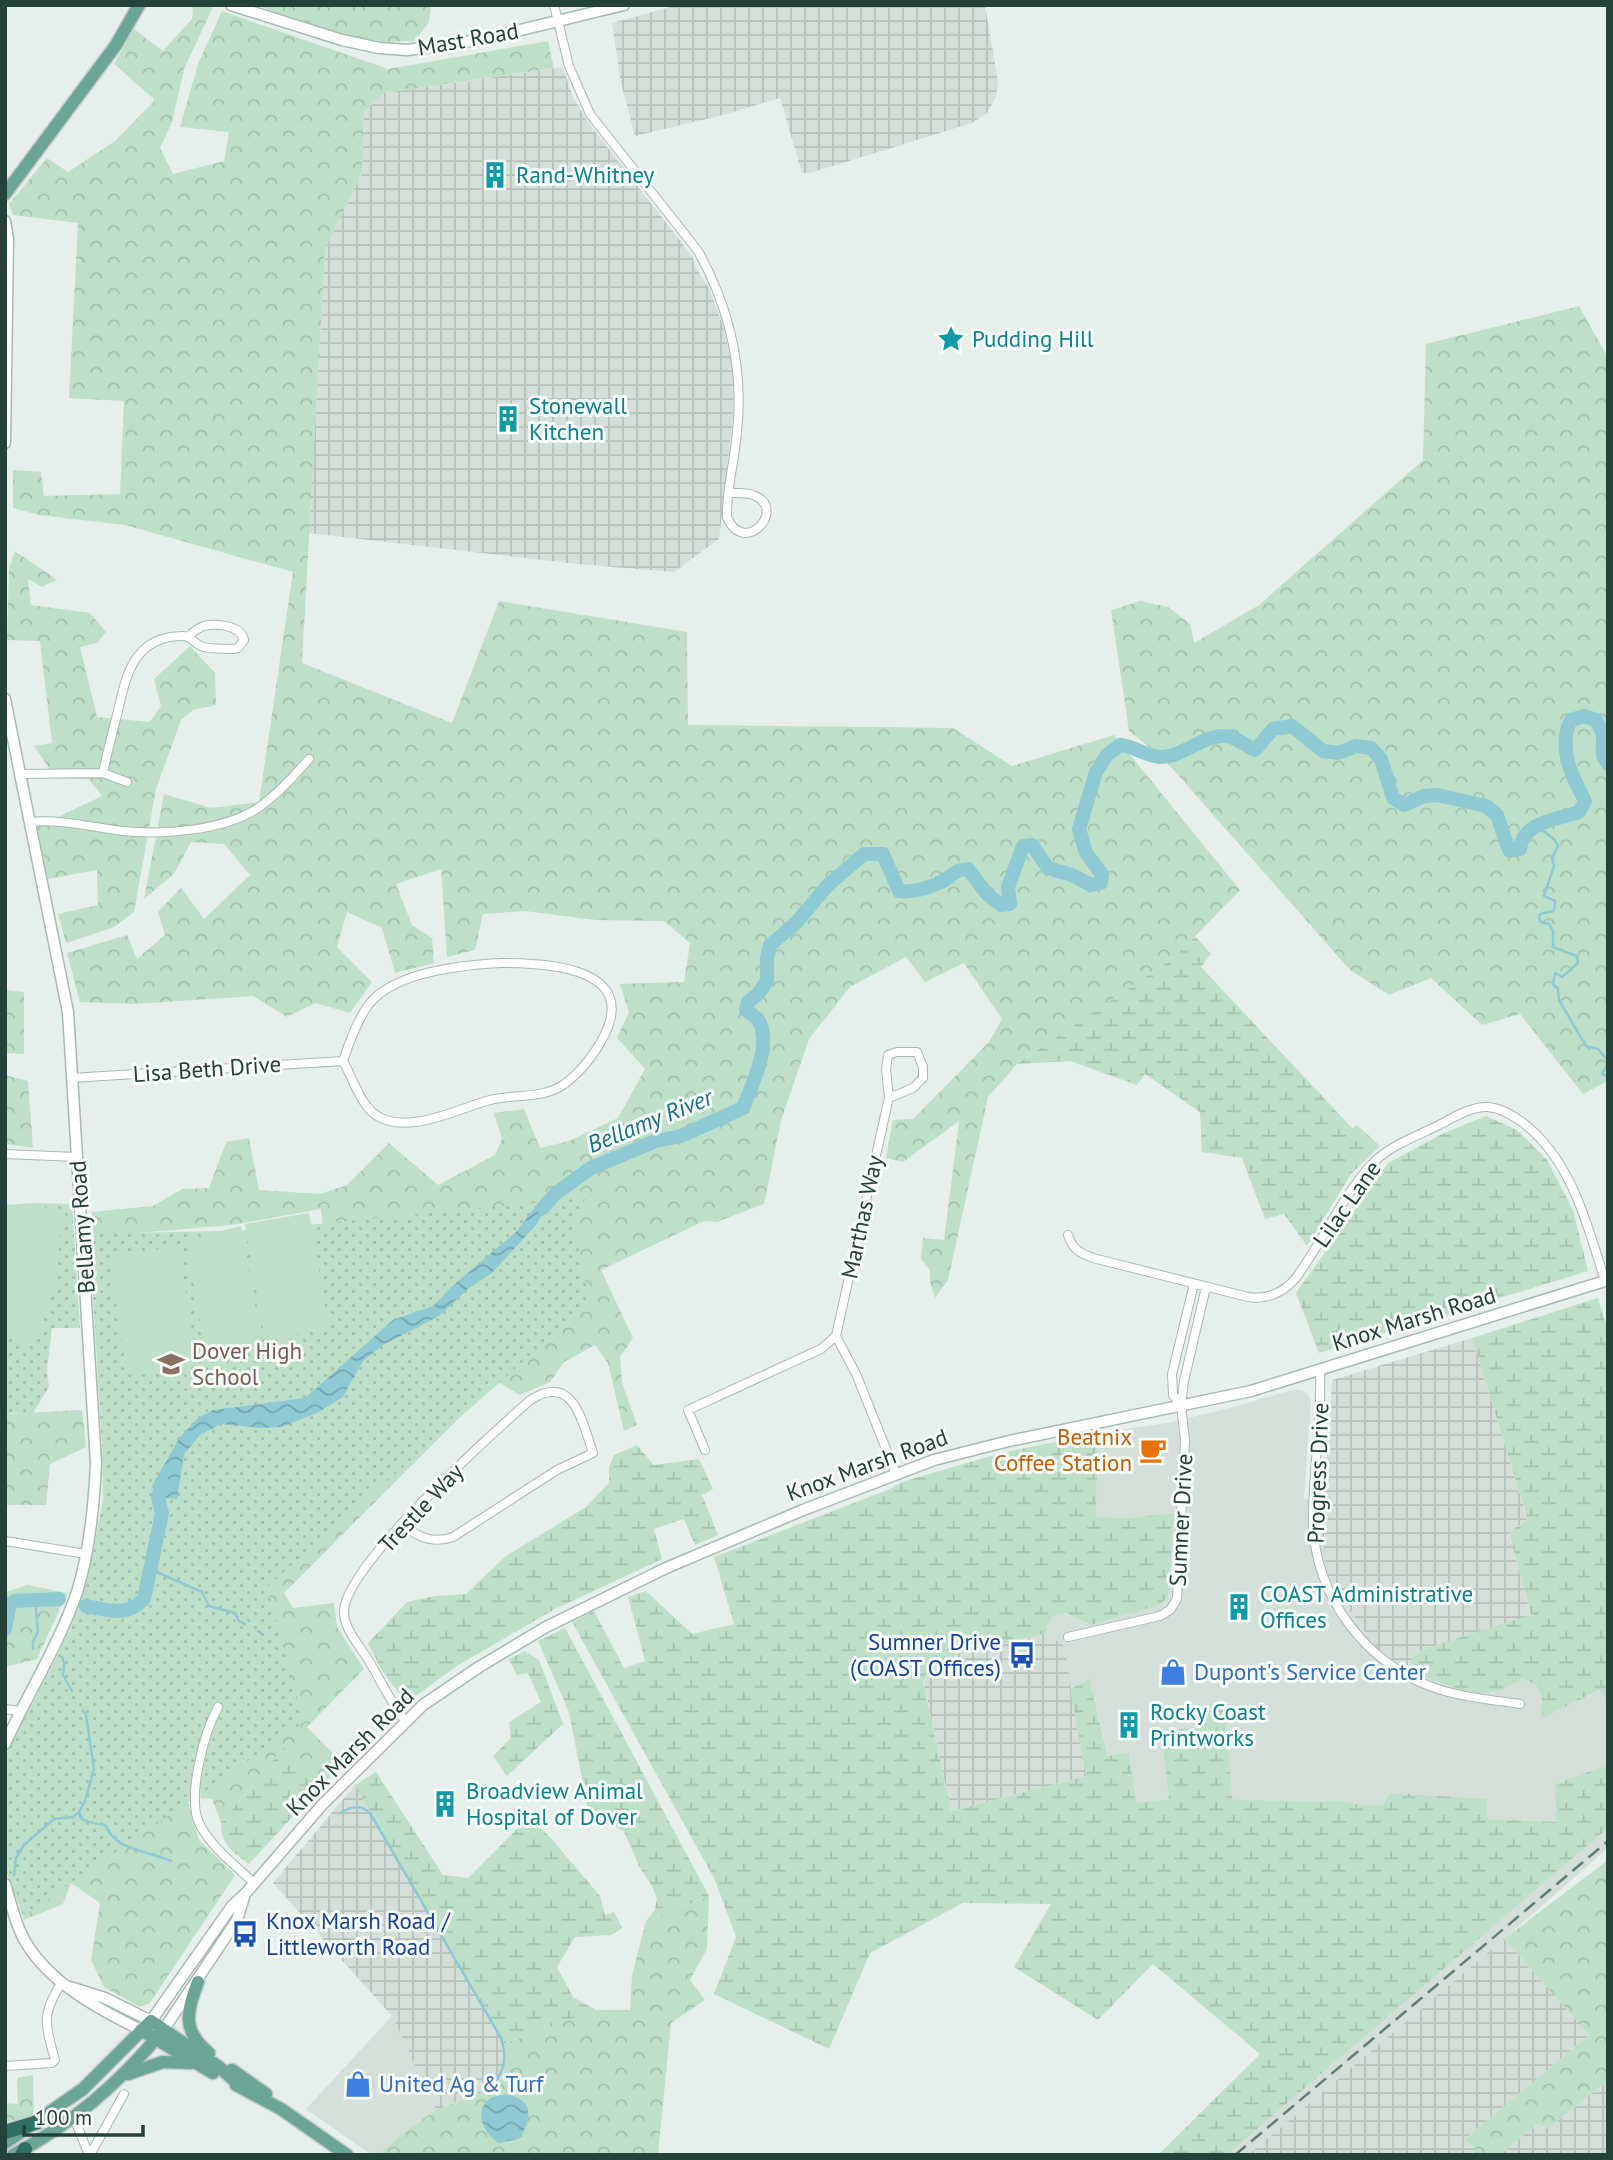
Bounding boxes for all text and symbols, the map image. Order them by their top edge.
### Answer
street label: Mast Road [415,15,521,62]
building icon: Rand-Whitney [480,160,510,190]
place label: Rand-Whitney [516,160,654,189]
place icon: Pudding Hill [936,324,966,354]
place label: Pudding Hill [972,324,1094,353]
place label: Stonewall Kitchen [529,391,627,446]
building icon: Stonewall Kitchen [493,404,523,434]
street label: Lisa Beth Drive [132,1049,282,1088]
water label: Bellamy River [583,1081,719,1160]
street label: Marthas Way [834,1152,889,1281]
street label: Lilac Lane [1306,1155,1387,1253]
street label: Bellamy Road [62,1160,101,1295]
street label: Knox Marsh Road [1329,1280,1499,1357]
place label: Dover High School [192,1336,302,1391]
school or university icon: Dover High School [156,1349,186,1379]
street label: Progress Drive [1301,1402,1334,1544]
street label: Knox Marsh Road [782,1422,951,1507]
place label: Beatnix Coffee Station [994,1422,1132,1477]
cafe icon: Beatnix Coffee Station [1138,1435,1168,1465]
street label: Sumner Drive [1163,1453,1198,1587]
street label: Trestle Way [372,1457,470,1558]
place label: COAST Administrative Offices [1260,1579,1473,1634]
building icon: COAST Administrative Offices [1224,1592,1254,1622]
place label: Sumner Drive (COAST Offices) [850,1627,1001,1682]
bus stop icon: Sumner Drive (COAST Offices) [1007,1640,1037,1670]
shop icon: Dupont's Service Center [1158,1657,1188,1687]
place label: Dupont's Service Center [1194,1657,1426,1686]
street label: Knox Marsh Road [279,1681,420,1822]
place label: Rocky Coast Printworks [1150,1697,1266,1752]
building icon: Rocky Coast Printworks [1114,1710,1144,1740]
place label: Broadview Animal Hospital of Dover [466,1776,643,1831]
building icon: Broadview Animal Hospital of Dover [430,1789,460,1819]
place label: Knox Marsh Road / Littleworth Road [266,1906,451,1961]
bus stop icon: Knox Marsh Road / Littleworth Road [230,1919,260,1949]
shop icon: United Ag & Turf [343,2069,373,2099]
place label: United Ag & Turf [379,2069,545,2098]
scale bar [24,2094,144,2138]
text: 100 m [35,2104,92,2131]

